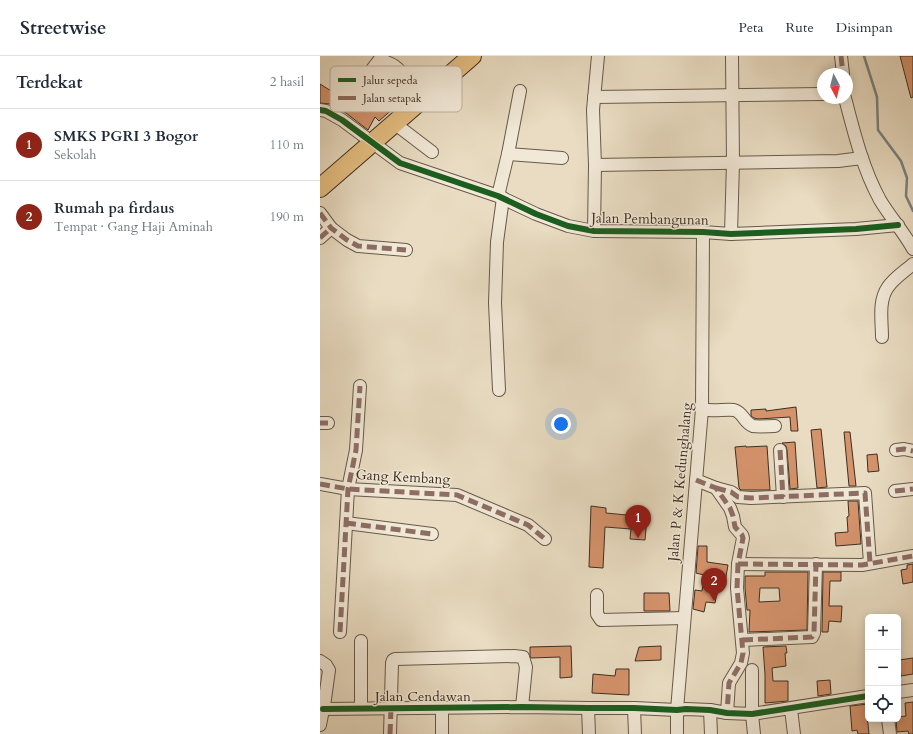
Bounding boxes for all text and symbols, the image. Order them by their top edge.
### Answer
text: Streetwise [20,15,107,41]
text: Peta [738,18,764,37]
text: Rute [786,18,814,37]
text: Disimpan [836,18,893,37]
legend [330,66,462,112]
north arrow [817,68,853,104]
text: Terdekat [16,71,82,94]
text: 2 hasil [270,73,304,91]
text: Jalur sepeda [361,73,418,88]
text: Jalan setapak [361,91,422,106]
text: SMKS PGRI 3 Bogor [54,126,198,146]
text: 1 [26,136,32,154]
text: 110 m [270,136,304,154]
text: Sekolah [54,146,96,164]
text: Rumah pa firdaus [54,198,174,218]
text: 2 [26,208,32,226]
text: 190 m [270,208,304,226]
street label: Jalan Pembangunan [589,208,709,230]
text: Tempat · Gang Haji Aminah [54,218,213,236]
street label: Jalan P & K Kedunghalang [663,402,696,564]
your location [551,414,571,434]
street label: Gang Kembang [355,465,451,489]
pin: 1 [625,505,651,538]
pin: 2 [701,568,727,601]
map controls [865,614,901,722]
button: + [865,614,901,650]
button: − [865,650,901,686]
button: locate [865,686,901,722]
street label: Jalan Cendawan [373,687,471,706]

